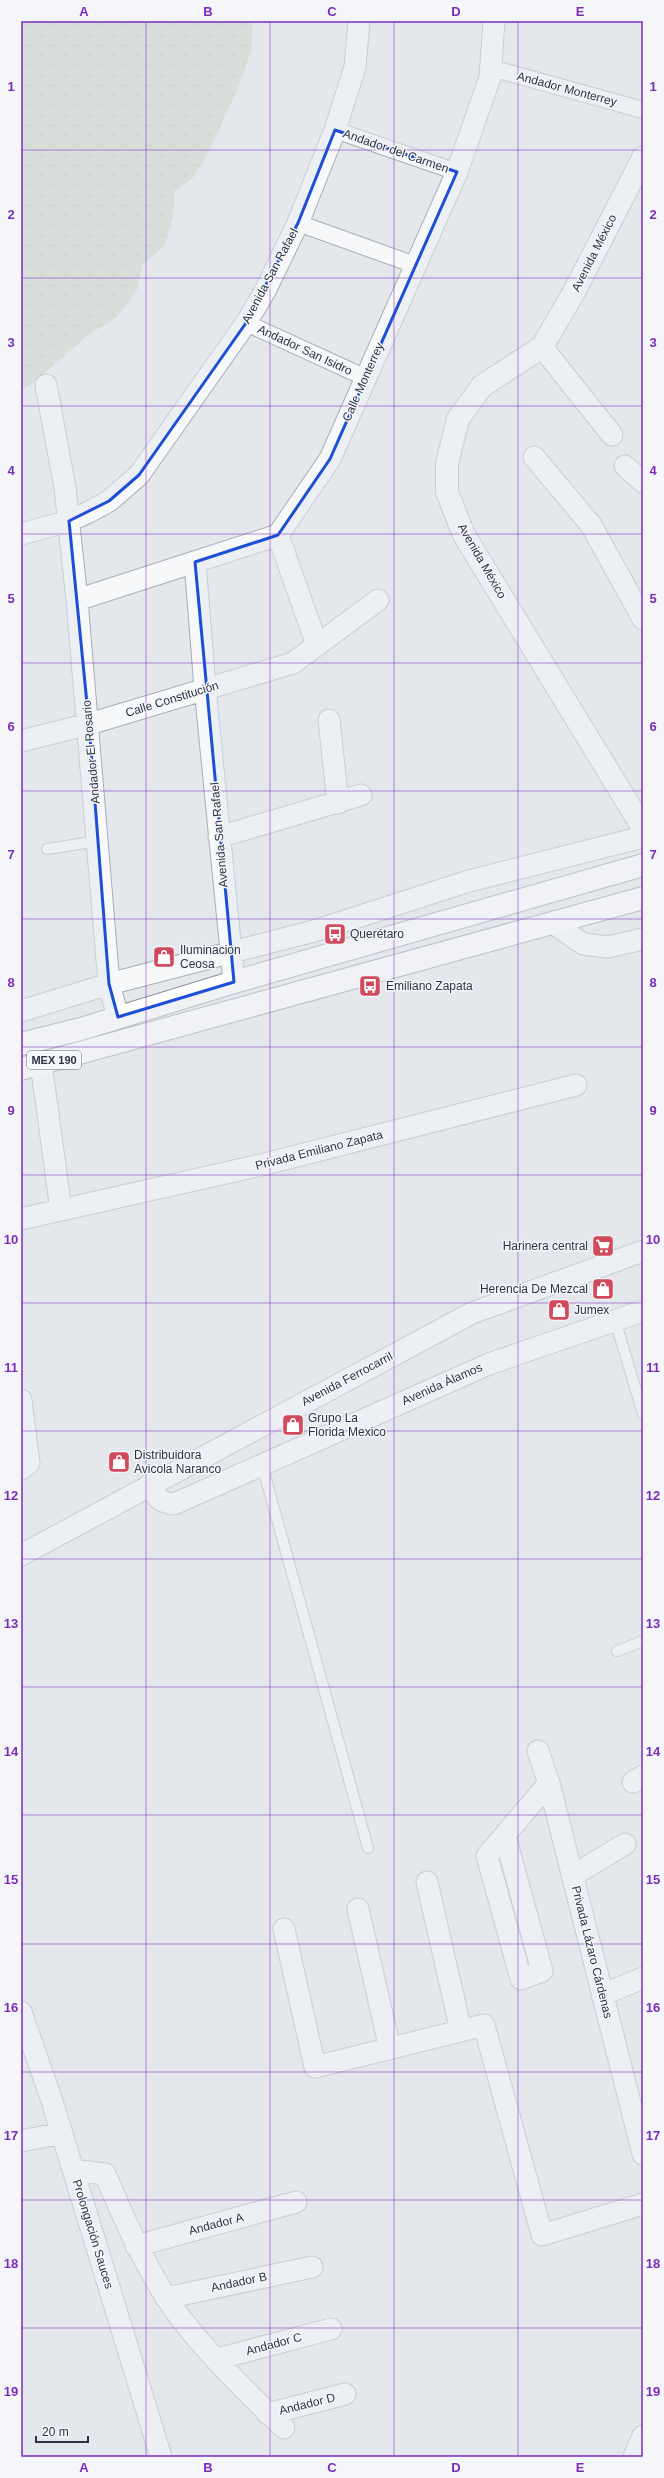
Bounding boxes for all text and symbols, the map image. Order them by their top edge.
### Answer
text: A [79,4,89,19]
text: B [203,4,213,19]
text: C [327,4,337,19]
text: D [451,4,461,19]
text: E [576,4,585,19]
street label: Andador Monterrey [516,69,618,109]
text: 1 [7,79,15,94]
text: 1 [649,79,657,94]
street label: Andador del Carmen [341,126,451,176]
text: 2 [7,207,15,222]
text: 2 [649,207,657,222]
street label: Avenida México [569,212,620,294]
street label: Avenida San Rafael [239,226,301,326]
street label: Andador San Isidro [255,322,355,378]
text: 3 [7,335,15,350]
text: 3 [649,335,657,350]
street label: Calle Monterrey [339,340,387,424]
text: 4 [7,463,15,478]
text: 4 [649,463,657,478]
street label: Avenida México [455,521,509,601]
text: 5 [7,591,15,606]
text: 5 [649,591,657,606]
street label: Calle Constitución [124,678,220,720]
street label: Andador El Rosario [79,699,103,804]
text: 6 [7,719,15,734]
text: 6 [649,719,657,734]
street label: Avenida San Rafael [207,782,231,888]
text: 7 [7,847,15,862]
text: 7 [649,847,657,862]
bus stop icon: Querétaro [322,921,348,947]
place label: Querétaro [350,927,404,941]
place label: Iluminacion Ceosa [180,943,241,971]
shop icon: Iluminacion Ceosa [151,944,177,970]
bus stop icon: Emiliano Zapata [357,973,383,999]
text: 8 [7,975,15,990]
text: 8 [649,975,657,990]
place label: Emiliano Zapata [386,979,473,993]
road number: MEX 190 [27,1051,81,1069]
text: 9 [7,1103,15,1118]
text: 9 [649,1103,657,1118]
street label: Privada Emiliano Zapata [254,1127,384,1173]
text: 10 [4,1232,18,1247]
text: 10 [646,1232,660,1247]
supermarket icon: Harinera central [590,1233,616,1259]
place label: Harinera central [503,1239,588,1253]
shop icon: Herencia De Mezcal [590,1276,616,1302]
place label: Herencia De Mezcal [480,1282,588,1296]
shop icon: Jumex [546,1297,572,1323]
place label: Jumex [574,1303,609,1317]
street label: Avenida Ferrocarril [299,1349,395,1409]
street label: Avenida Álamos [399,1359,484,1408]
text: 11 [4,1360,18,1375]
text: 11 [646,1360,660,1375]
place label: Grupo La Florida Mexico [308,1411,386,1439]
shop icon: Grupo La Florida Mexico [280,1412,306,1438]
place label: Distribuidora Avicola Naranco [134,1448,221,1476]
shop icon: Distribuidora Avicola Naranco [106,1449,132,1475]
text: 12 [4,1488,18,1503]
text: 12 [646,1488,660,1503]
text: 13 [4,1616,18,1631]
text: 13 [646,1616,660,1631]
text: 14 [4,1744,19,1759]
text: 14 [646,1744,661,1759]
text: 15 [4,1872,18,1887]
text: 15 [646,1872,660,1887]
street label: Privada Lázaro Cárdenas [569,1884,615,2020]
text: 16 [4,2000,18,2015]
text: 16 [646,2000,660,2015]
text: 17 [4,2128,18,2143]
text: 17 [646,2128,660,2143]
street label: Prolongación Sauces [70,2178,116,2290]
street label: Andador A [187,2210,245,2238]
text: 18 [4,2256,18,2271]
text: 18 [646,2256,660,2271]
street label: Andador B [210,2269,268,2295]
street label: Andador C [244,2330,304,2358]
text: 19 [4,2384,18,2399]
text: 19 [646,2384,660,2399]
street label: Andador D [277,2390,337,2418]
scale bar [36,2418,88,2444]
text: 20 m [42,2425,69,2439]
text: A [79,2460,89,2475]
text: B [203,2460,213,2475]
text: C [327,2460,337,2475]
text: D [451,2460,461,2475]
text: E [576,2460,585,2475]

